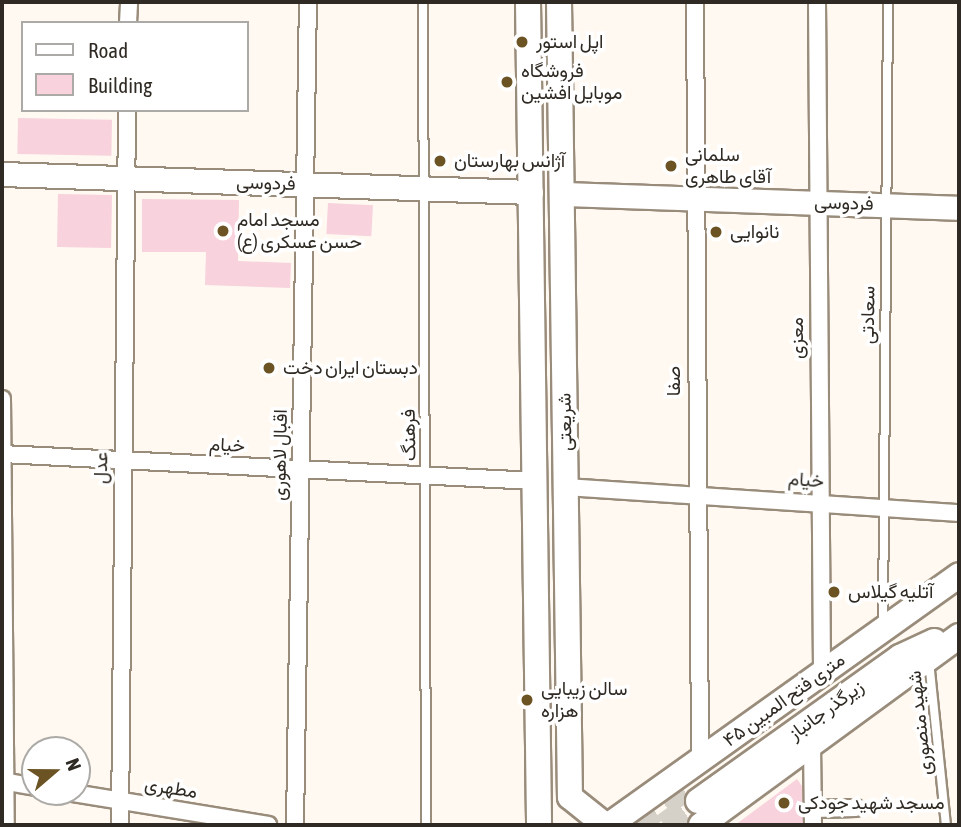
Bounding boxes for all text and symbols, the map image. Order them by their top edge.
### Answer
legend [21,21,248,112]
place label: اپل استور [536,31,603,53]
marker: اپل استور [514,34,530,50]
text: Road [88,38,128,62]
place label: فروشگاه موبایل افشین [521,60,622,104]
text: Building [88,73,152,97]
marker: فروشگاه موبایل افشین [499,74,515,90]
place label: سلمانی آقای طاهری [685,144,771,188]
place label: آژانس بهارستان [454,150,565,172]
marker: آژانس بهارستان [432,153,448,169]
marker: سلمانی آقای طاهری [663,158,679,174]
street label: فردوسی [236,171,296,195]
street label: فردوسی [814,191,874,215]
place label: مسجد امام حسن عسکری (ع) [237,209,362,253]
place label: نانوایی [730,221,780,243]
marker: مسجد امام حسن عسکری (ع) [215,223,231,239]
marker: نانوایی [708,224,724,240]
street label: سعادتی [856,286,880,344]
street label: معزی [786,317,808,359]
place label: دبستان ایران دخت [283,357,418,379]
marker: دبستان ایران دخت [261,360,277,376]
street label: صفا [663,366,685,396]
street label: شریعتی [553,393,577,451]
street label: اقبال لاهوری [268,409,292,501]
street label: فرهنگ [397,409,421,461]
street label: خیام [208,433,246,457]
street label: عدل [89,452,113,484]
street label: خیام [787,467,825,493]
place label: آتلیه گیلاس [848,581,933,603]
marker: آتلیه گیلاس [826,584,842,600]
street label: ۴۵ متری فتح المبین [719,648,849,752]
street label: شهید منصوری [903,669,937,777]
street label: زیرگذر جانباز [784,675,868,745]
place label: سالن زیبایی هزاره [541,678,628,722]
marker: سالن زیبایی هزاره [519,692,535,708]
north arrow [21,736,91,806]
text: N [62,755,86,774]
street label: مطهری [143,773,199,803]
place label: مسجد شهید جودکی [798,792,945,814]
marker: مسجد شهید جودکی [776,795,792,811]

